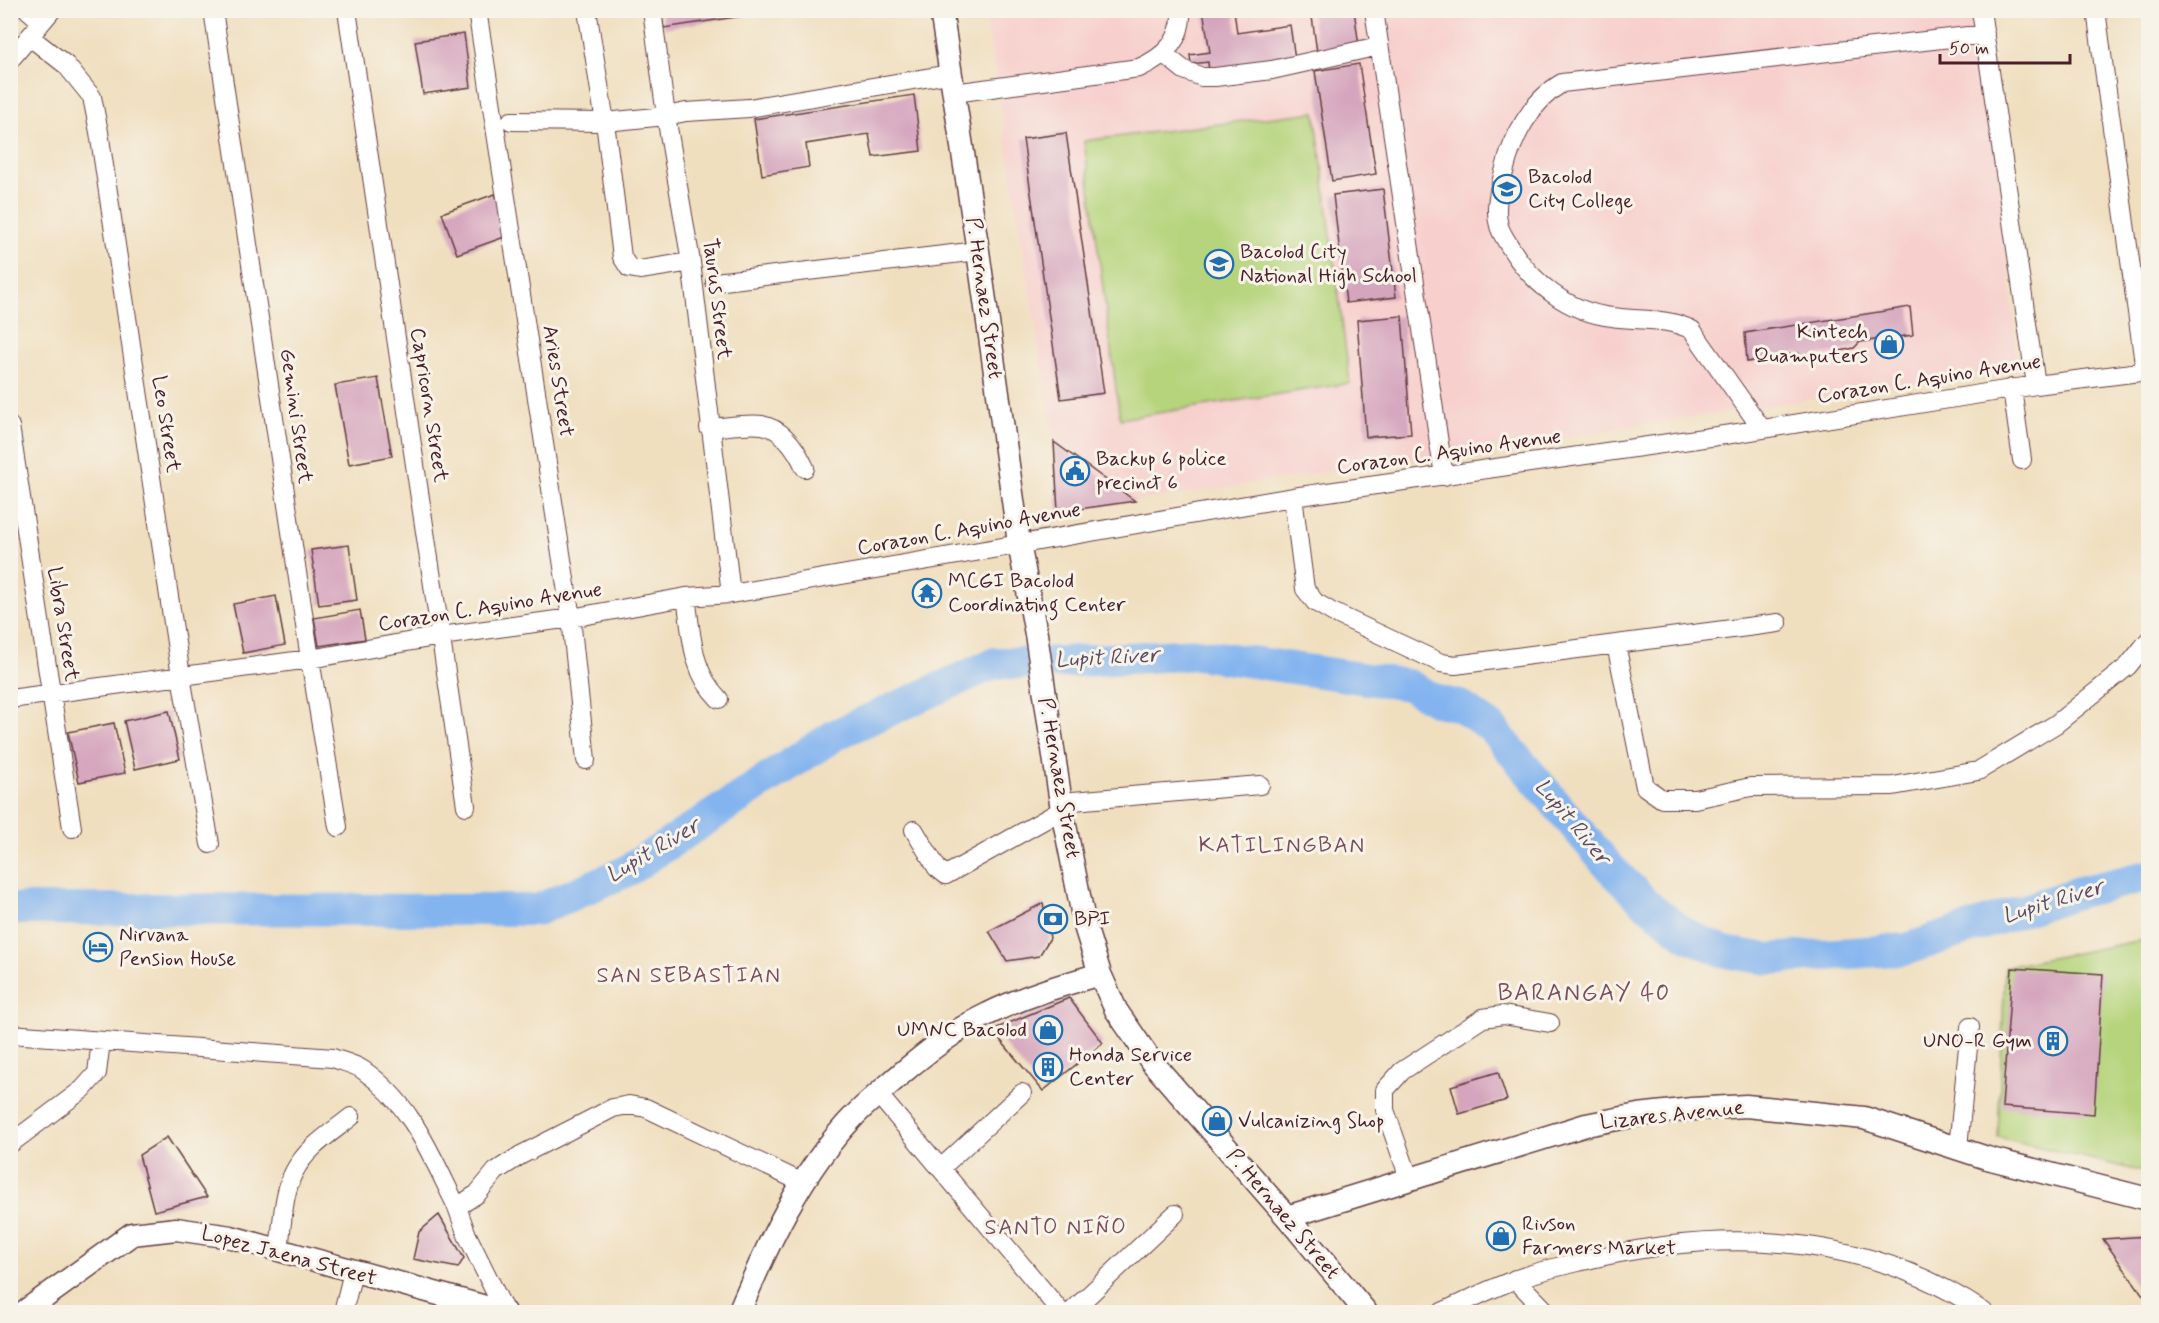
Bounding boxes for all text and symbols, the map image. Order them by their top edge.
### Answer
scale bar [1940,27,2070,65]
text: 50 m [1949,37,1989,61]
place label: Bacolod City College [1528,163,1633,215]
school or university icon: Bacolod City College [1491,173,1523,205]
street label: P. Hernaez Street [959,215,1009,381]
street label: Taurus Street [696,237,738,362]
place label: Bacolod City National High School [1240,238,1417,290]
school or university icon: Bacolod City National High School [1203,248,1235,280]
place label: Kintech Quamputers [1754,318,1868,370]
street label: Aries Street [535,323,581,439]
street label: Capricorn Street [403,326,455,485]
shop icon: Kintech Quamputers [1873,328,1905,360]
street label: Gemini Street [273,347,319,486]
street label: Corazon C. Aquino Avenue [1815,347,2043,411]
street label: Leo Street [145,374,188,475]
street label: Corazon C. Aquino Avenue [1335,422,1563,482]
place label: Backup 6 police precinct 6 [1096,445,1227,497]
public building icon: Backup 6 police precinct 6 [1059,455,1091,487]
street label: Corazon C. Aquino Avenue [855,496,1083,562]
street label: Libra Street [40,565,86,684]
place label: MCGI Bacolod Coordinating Center [948,567,1126,621]
street label: Corazon C. Aquino Avenue [376,575,604,639]
temple icon: MCGI Bacolod Coordinating Center [911,577,943,609]
water label: Lupit River [1055,641,1162,675]
street label: P. Hernaez Street [1031,695,1087,861]
water label: Lupit River [1528,773,1618,873]
water label: Lupit River [601,811,707,890]
district label: KATILINGBAN [1198,832,1366,860]
water label: Lupit River [1999,873,2109,931]
bank icon: BPI [1037,903,1069,935]
place label: BPI [1074,905,1110,933]
place label: Nirvana Pension House [119,921,236,973]
hotel icon: Nirvana Pension House [82,931,114,963]
district label: SAN SEBASTIAN [596,962,782,990]
district label: BARANGAY 40 [1497,978,1671,1009]
shop icon: UMNC Bacolod [1032,1014,1064,1046]
place label: UMNC Bacolod [897,1016,1027,1044]
building icon: UNO-R Gym [2037,1025,2069,1057]
place label: UNO-R Gym [1923,1027,2032,1055]
place label: Honda Service Center [1069,1041,1192,1093]
building icon: Honda Service Center [1032,1051,1064,1083]
street label: Lizares Avenue [1599,1094,1745,1136]
shop icon: Vulcanizing Shop [1201,1105,1233,1137]
place label: Vulcanizing Shop [1238,1107,1384,1135]
street label: P. Hernaez Street [1220,1143,1346,1286]
place label: Rivson Farmers Market [1522,1210,1676,1262]
district label: SANTO NIÑO [985,1214,1127,1242]
street label: Lopez Jaena Street [198,1219,380,1293]
shop icon: Rivson Farmers Market [1485,1220,1517,1252]

